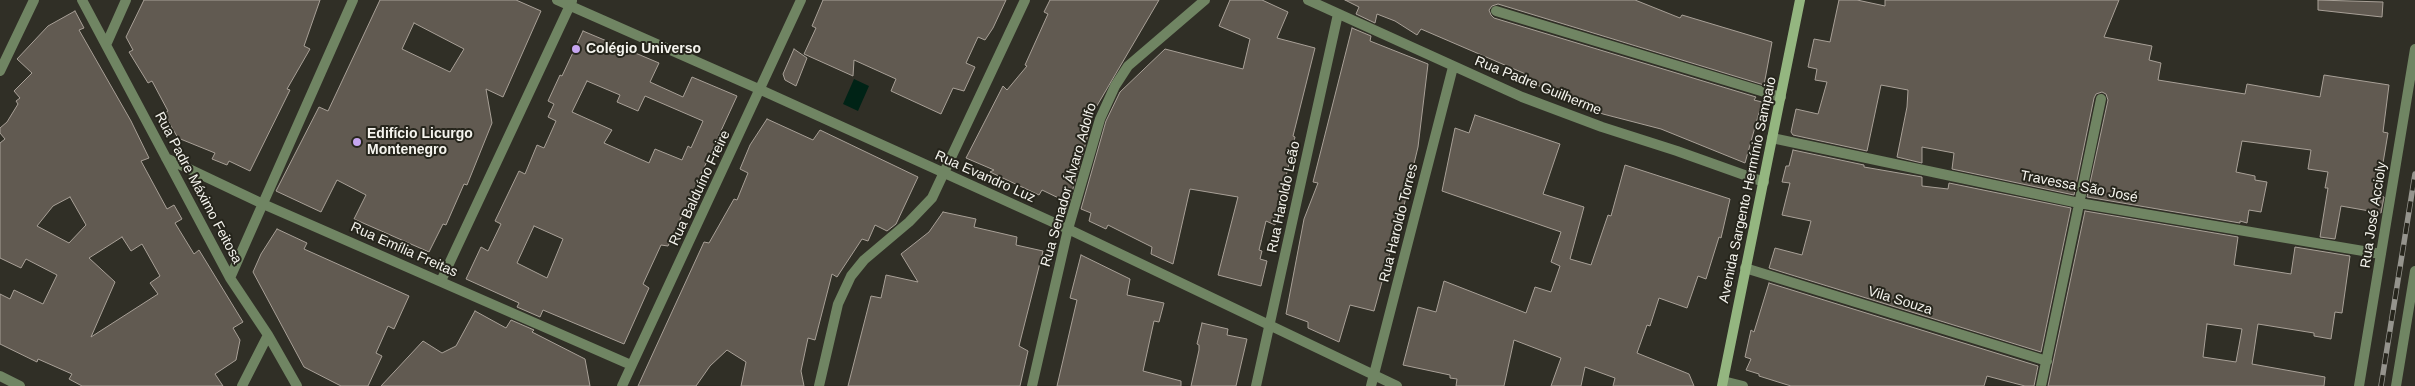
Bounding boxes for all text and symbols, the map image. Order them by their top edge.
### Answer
place label: Colégio Universo [586,41,701,57]
marker: Colégio Universo [570,43,582,55]
street label: Rua Padre Guilherme [1472,53,1604,119]
street label: Avenida Sargento Hermínio Sampaio [1716,75,1780,305]
street label: Rua Senador Álvaro Adolfo [1038,101,1100,269]
street label: Rua Padre Máximo Feitosa [151,109,245,267]
place label: Edifício Licurgo Montenegro [367,126,473,158]
street label: Rua Balduíno Freire [666,128,734,248]
marker: Edifício Licurgo Montenegro [351,136,363,148]
street label: Rua Haroldo Leão [1264,140,1304,254]
street label: Rua Evandro Luz [932,147,1038,207]
street label: Rua José Accioly [2357,161,2391,269]
street label: Rua Haroldo Torres [1376,162,1422,284]
street label: Travessa São José [2019,167,2139,207]
street label: Rua Emília Freitas [348,219,460,281]
street label: Vila Souza [1866,283,1934,319]

